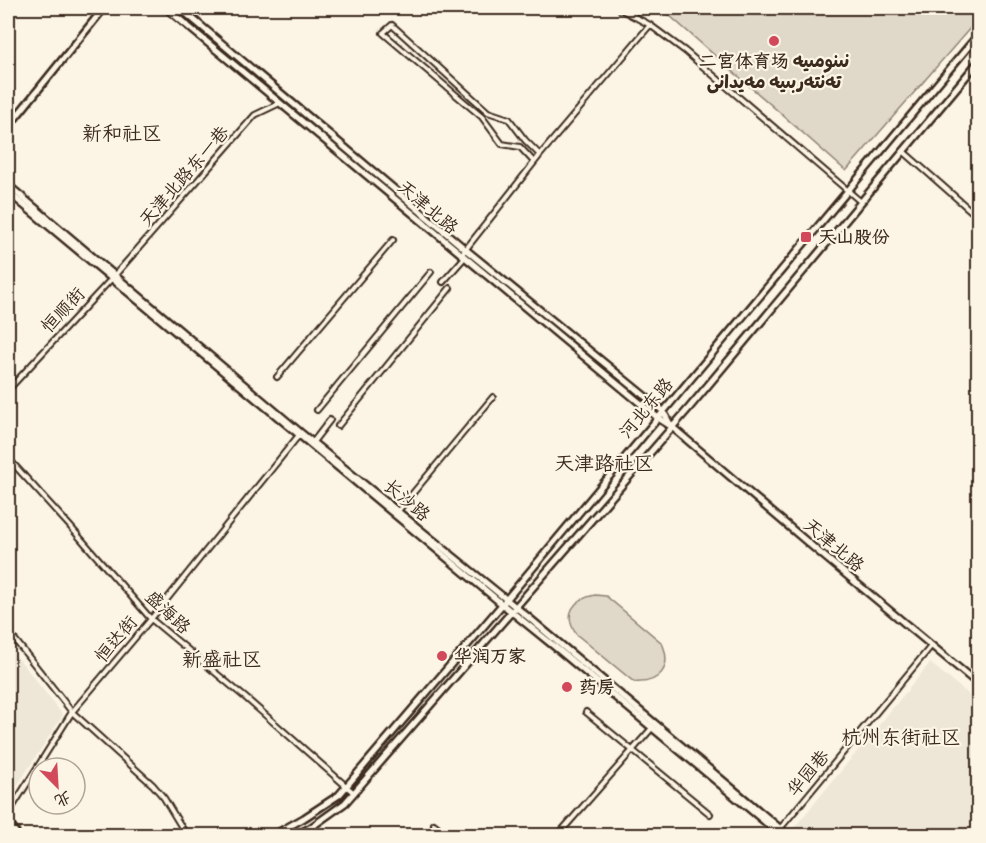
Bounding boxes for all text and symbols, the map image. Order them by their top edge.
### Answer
marker: 二宫体育场 نىنومىيە تەنتەربىيە مەيدانى [767,34,781,48]
place label: 二宫体育场 نىنومىيە تەنتەربىيە مەيدانى [699,50,849,94]
district label: 新和社区 [82,121,162,146]
street label: 天津北路东一巷 [134,121,234,231]
street label: 天津北路 [393,175,463,239]
place label: 天山股份 [818,226,890,249]
marker: 天山股份 [799,230,813,244]
street label: 恒顺街 [37,283,90,338]
street label: 河北东路 [614,373,678,443]
district label: 天津路社区 [554,451,654,476]
street label: 长沙路 [379,474,435,527]
street label: 天津北路 [799,513,869,577]
street label: 盛海路 [140,586,195,639]
street label: 恒达街 [90,611,143,667]
place label: 华润万家 [454,645,526,668]
district label: 新盛社区 [182,647,262,672]
marker: 华润万家 [435,649,449,663]
place label: 药房 [579,676,615,699]
marker: 药房 [560,680,574,694]
district label: 杭州东街社区 [841,725,961,750]
street label: 华园巷 [782,745,835,801]
north arrow [27,756,87,816]
text: 北 [51,786,74,811]

